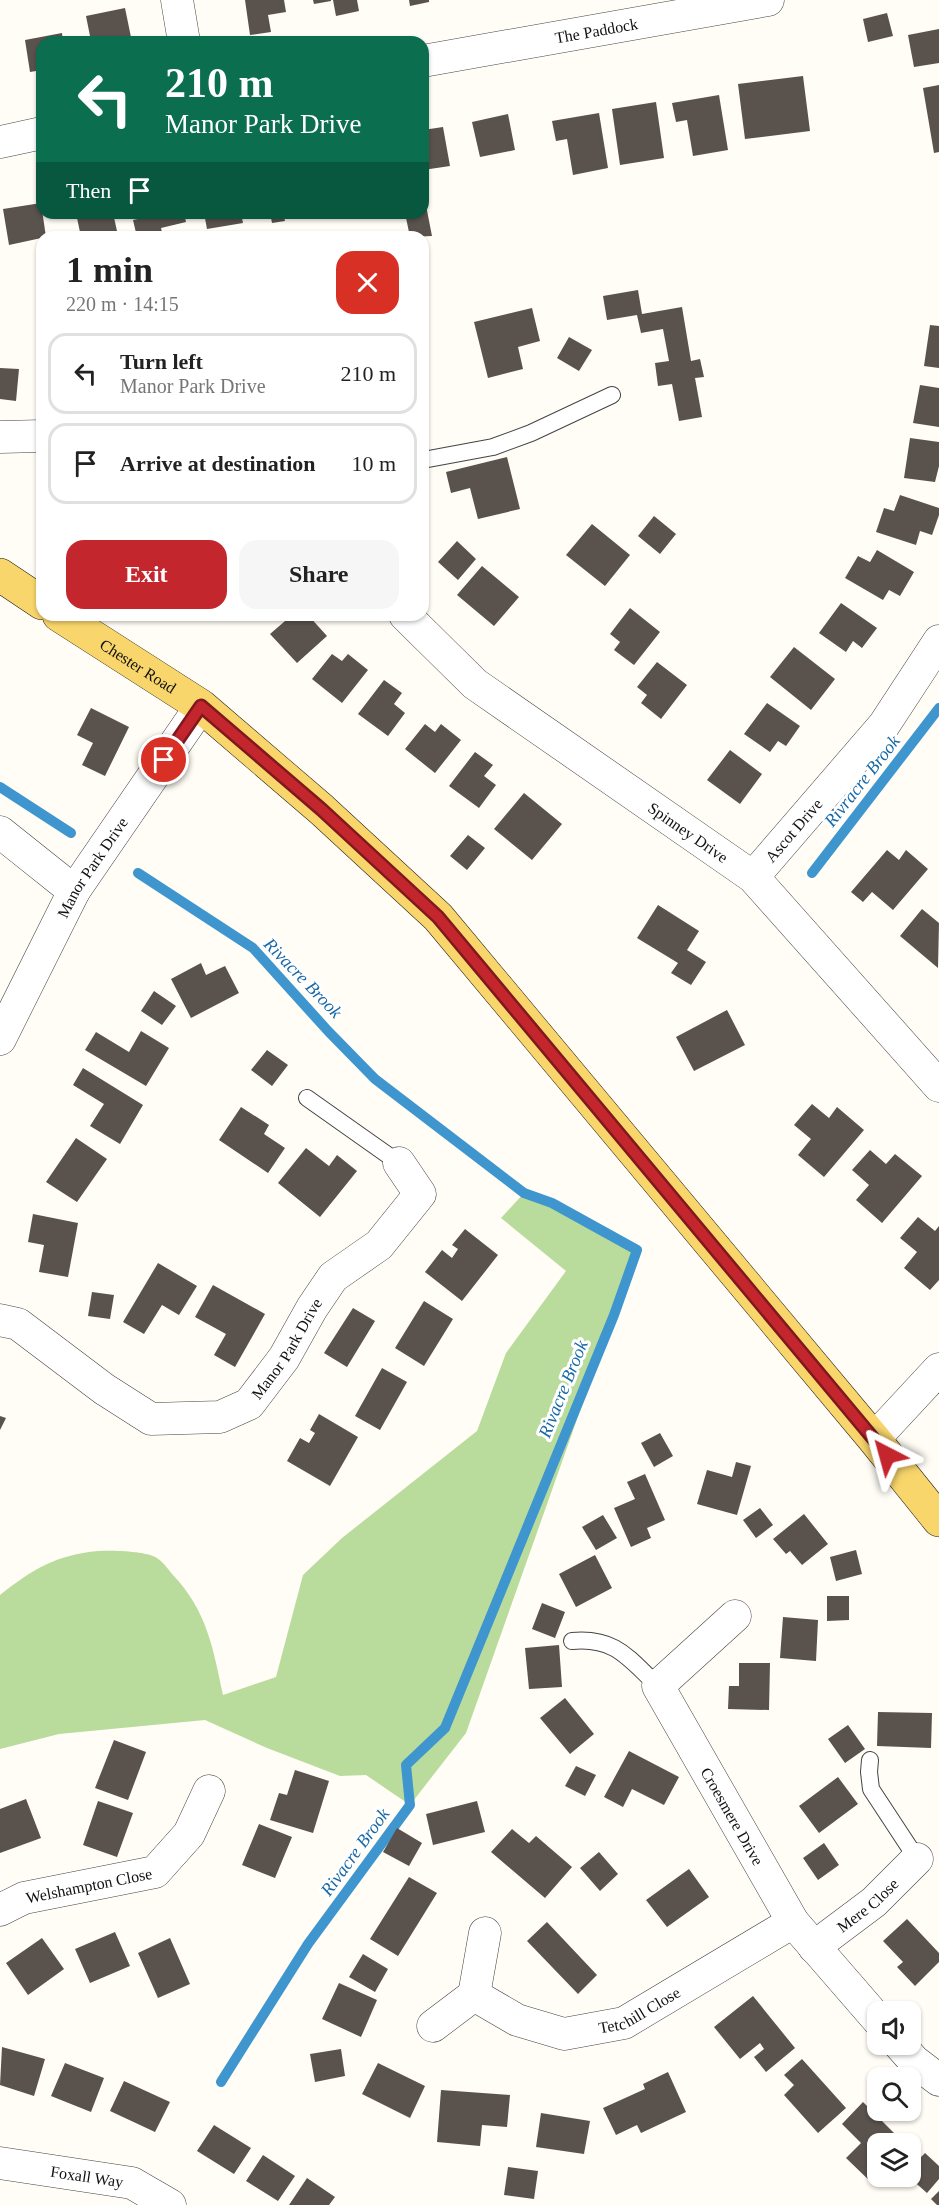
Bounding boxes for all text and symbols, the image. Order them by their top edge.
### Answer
street label: The Paddock [554,15,639,47]
icon: left [66,60,144,138]
text: 210 m [165,60,274,106]
text: Manor Park Drive [165,109,361,139]
icon: arrive [123,174,156,207]
text: Then [66,178,111,203]
text: 1 min [66,250,153,290]
button: close [336,251,399,314]
text: 220 m · 14:15 [66,293,179,315]
text: Turn left [120,349,203,374]
icon: left [69,357,102,390]
text: 210 m [340,361,396,386]
text: Manor Park Drive [120,375,266,397]
icon: arrive [69,447,102,480]
text: Arrive at destination [120,451,316,476]
text: 10 m [351,451,396,476]
button: Exit [66,540,227,609]
button: Share [239,540,399,609]
street label: Chester Road [97,636,179,697]
water label: Rivracre Brook [820,731,904,831]
pin [138,734,189,785]
icon: arrive [147,743,180,776]
street label: Ascot Drive [762,795,826,865]
street label: Spinney Drive [645,799,731,866]
street label: Manor Park Drive [54,814,131,921]
water label: Rivacre Brook [259,933,347,1023]
street label: Manor Park Drive [248,1295,325,1402]
water label: Rivacre Brook [534,1337,592,1441]
position arrow [855,1423,919,1487]
street label: Croesmere Drive [697,1765,767,1868]
water label: Rivacre Brook [316,1804,394,1900]
street label: Welshampton Close [25,1865,153,1906]
street label: Mere Close [834,1875,902,1936]
street label: Tetchill Close [597,1984,683,2036]
map controls [867,2001,921,2187]
button: sound [867,2001,921,2055]
button: search [867,2067,921,2121]
button: layers [867,2133,921,2187]
street label: Foxall Way [49,2163,125,2192]

